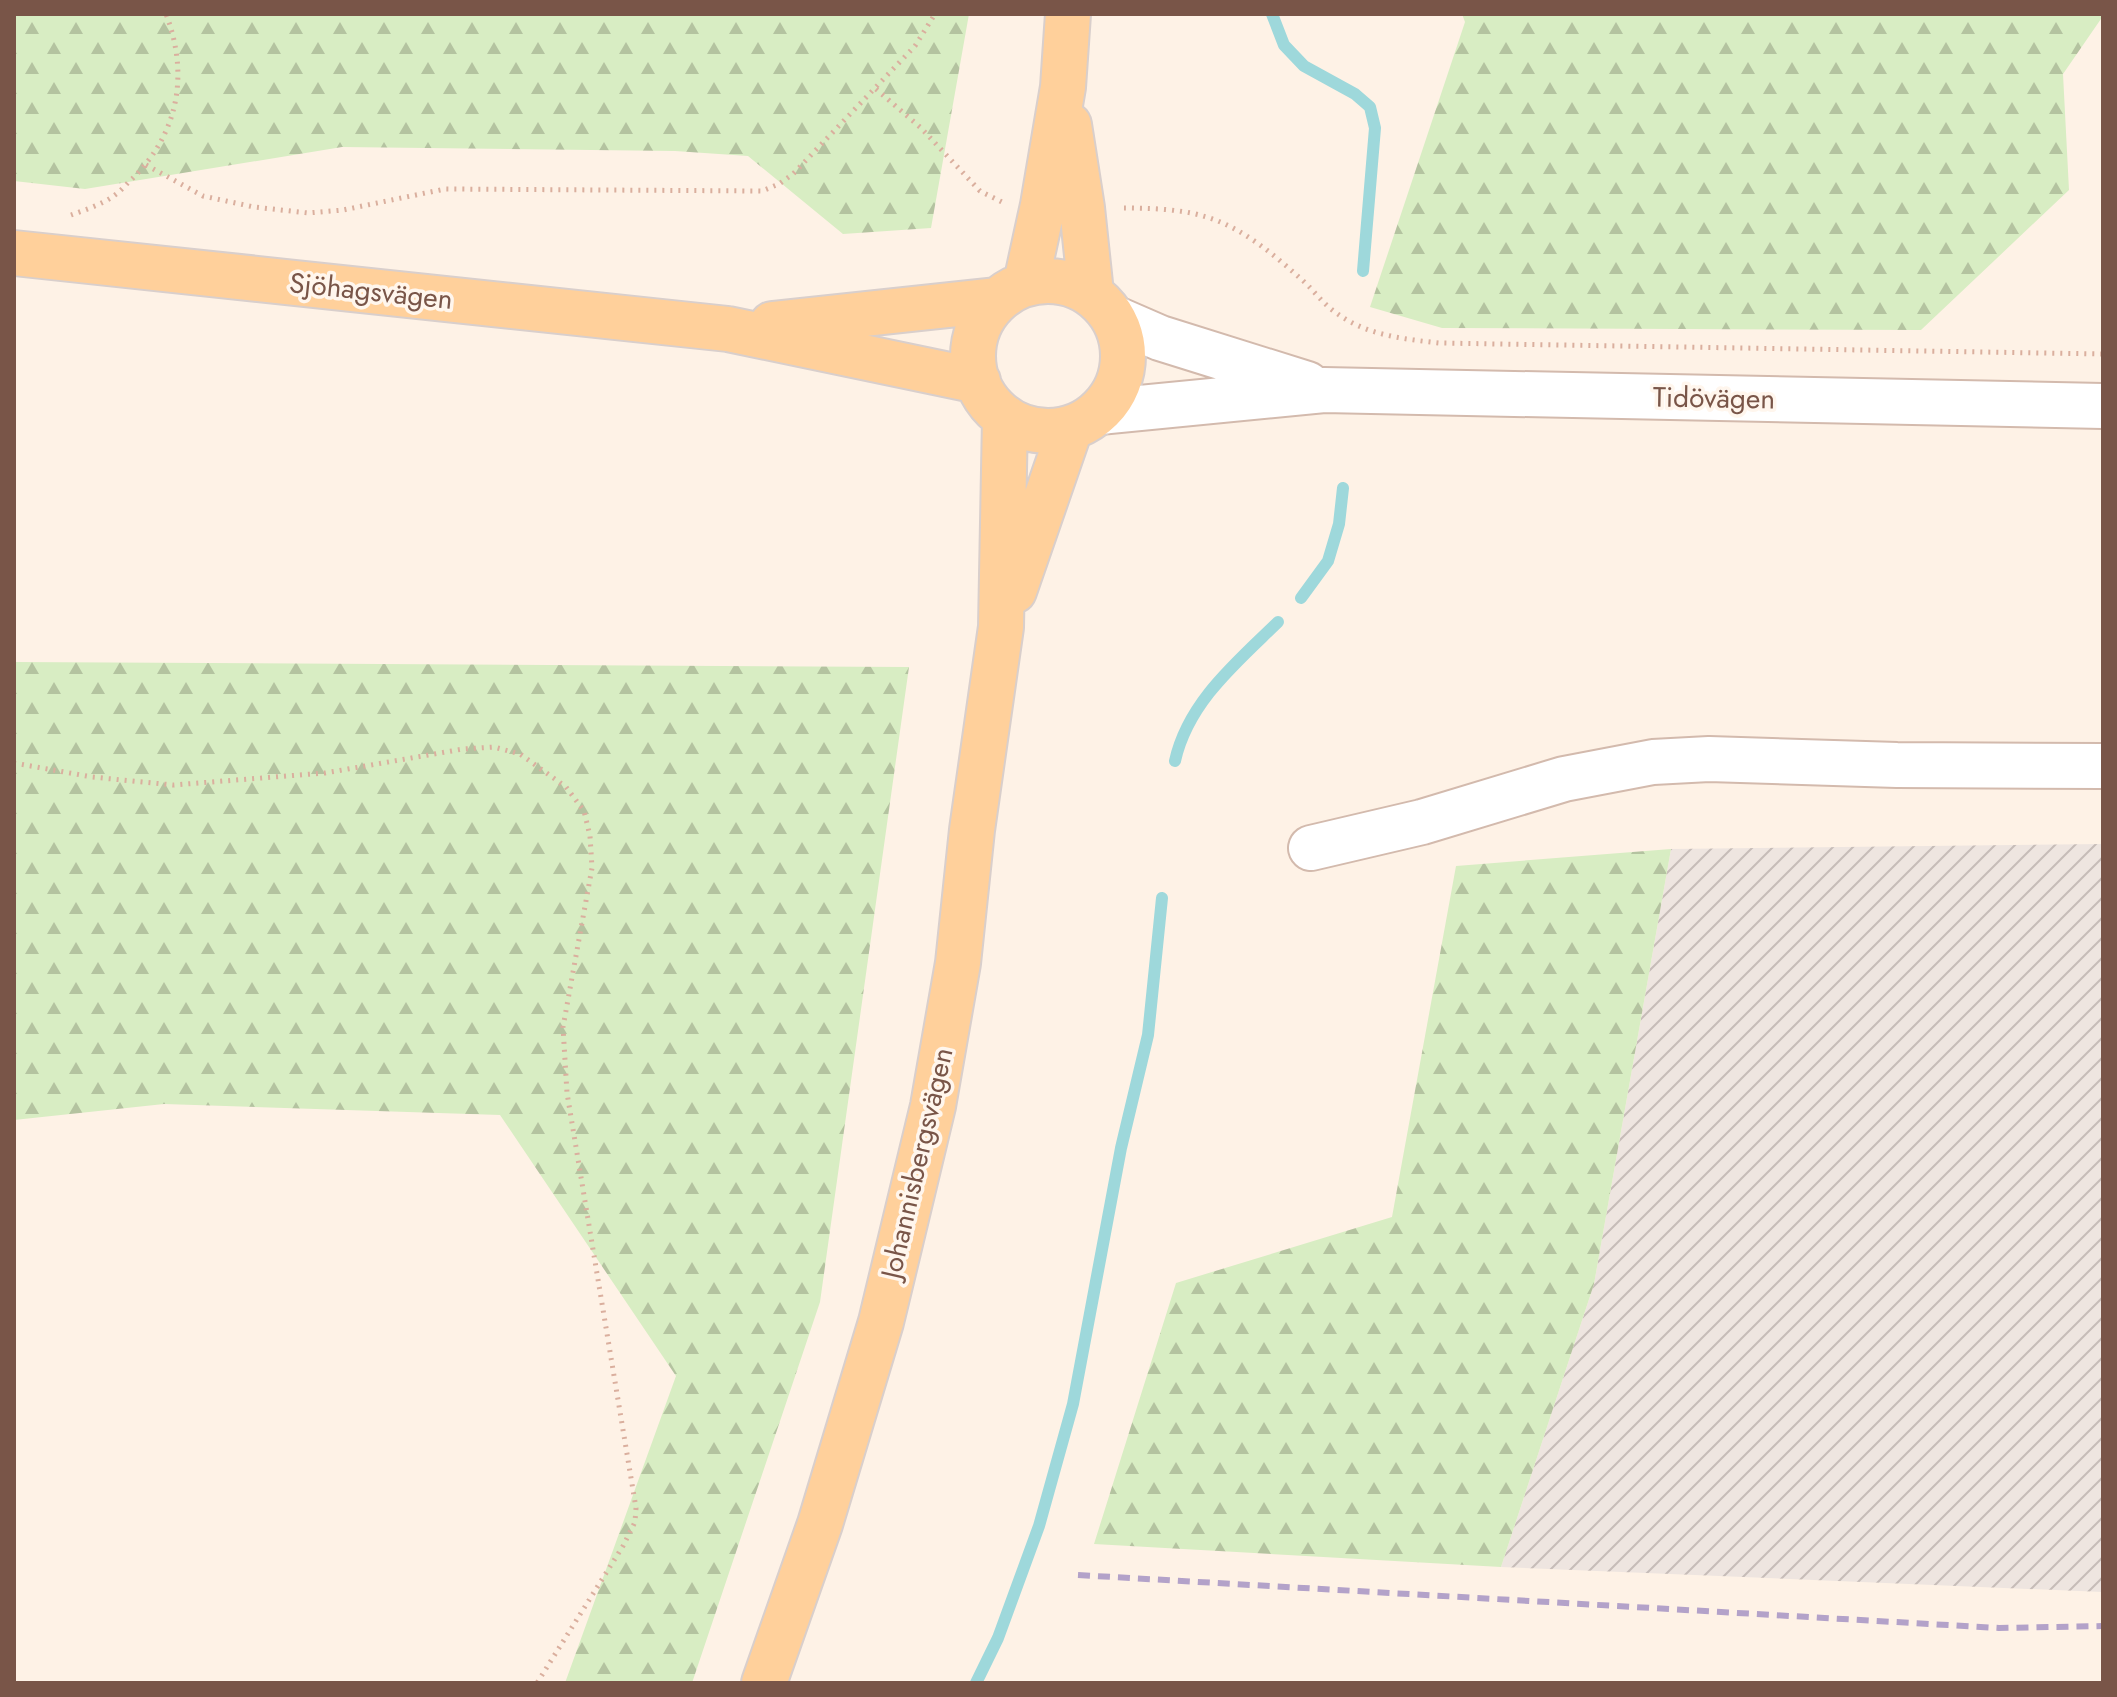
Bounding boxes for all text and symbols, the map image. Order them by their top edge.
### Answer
street label: Sjöhagsvägen [287,262,455,320]
street label: Tidövägen [1653,376,1775,420]
street label: Johannisbergsvägen [870,1044,963,1286]

